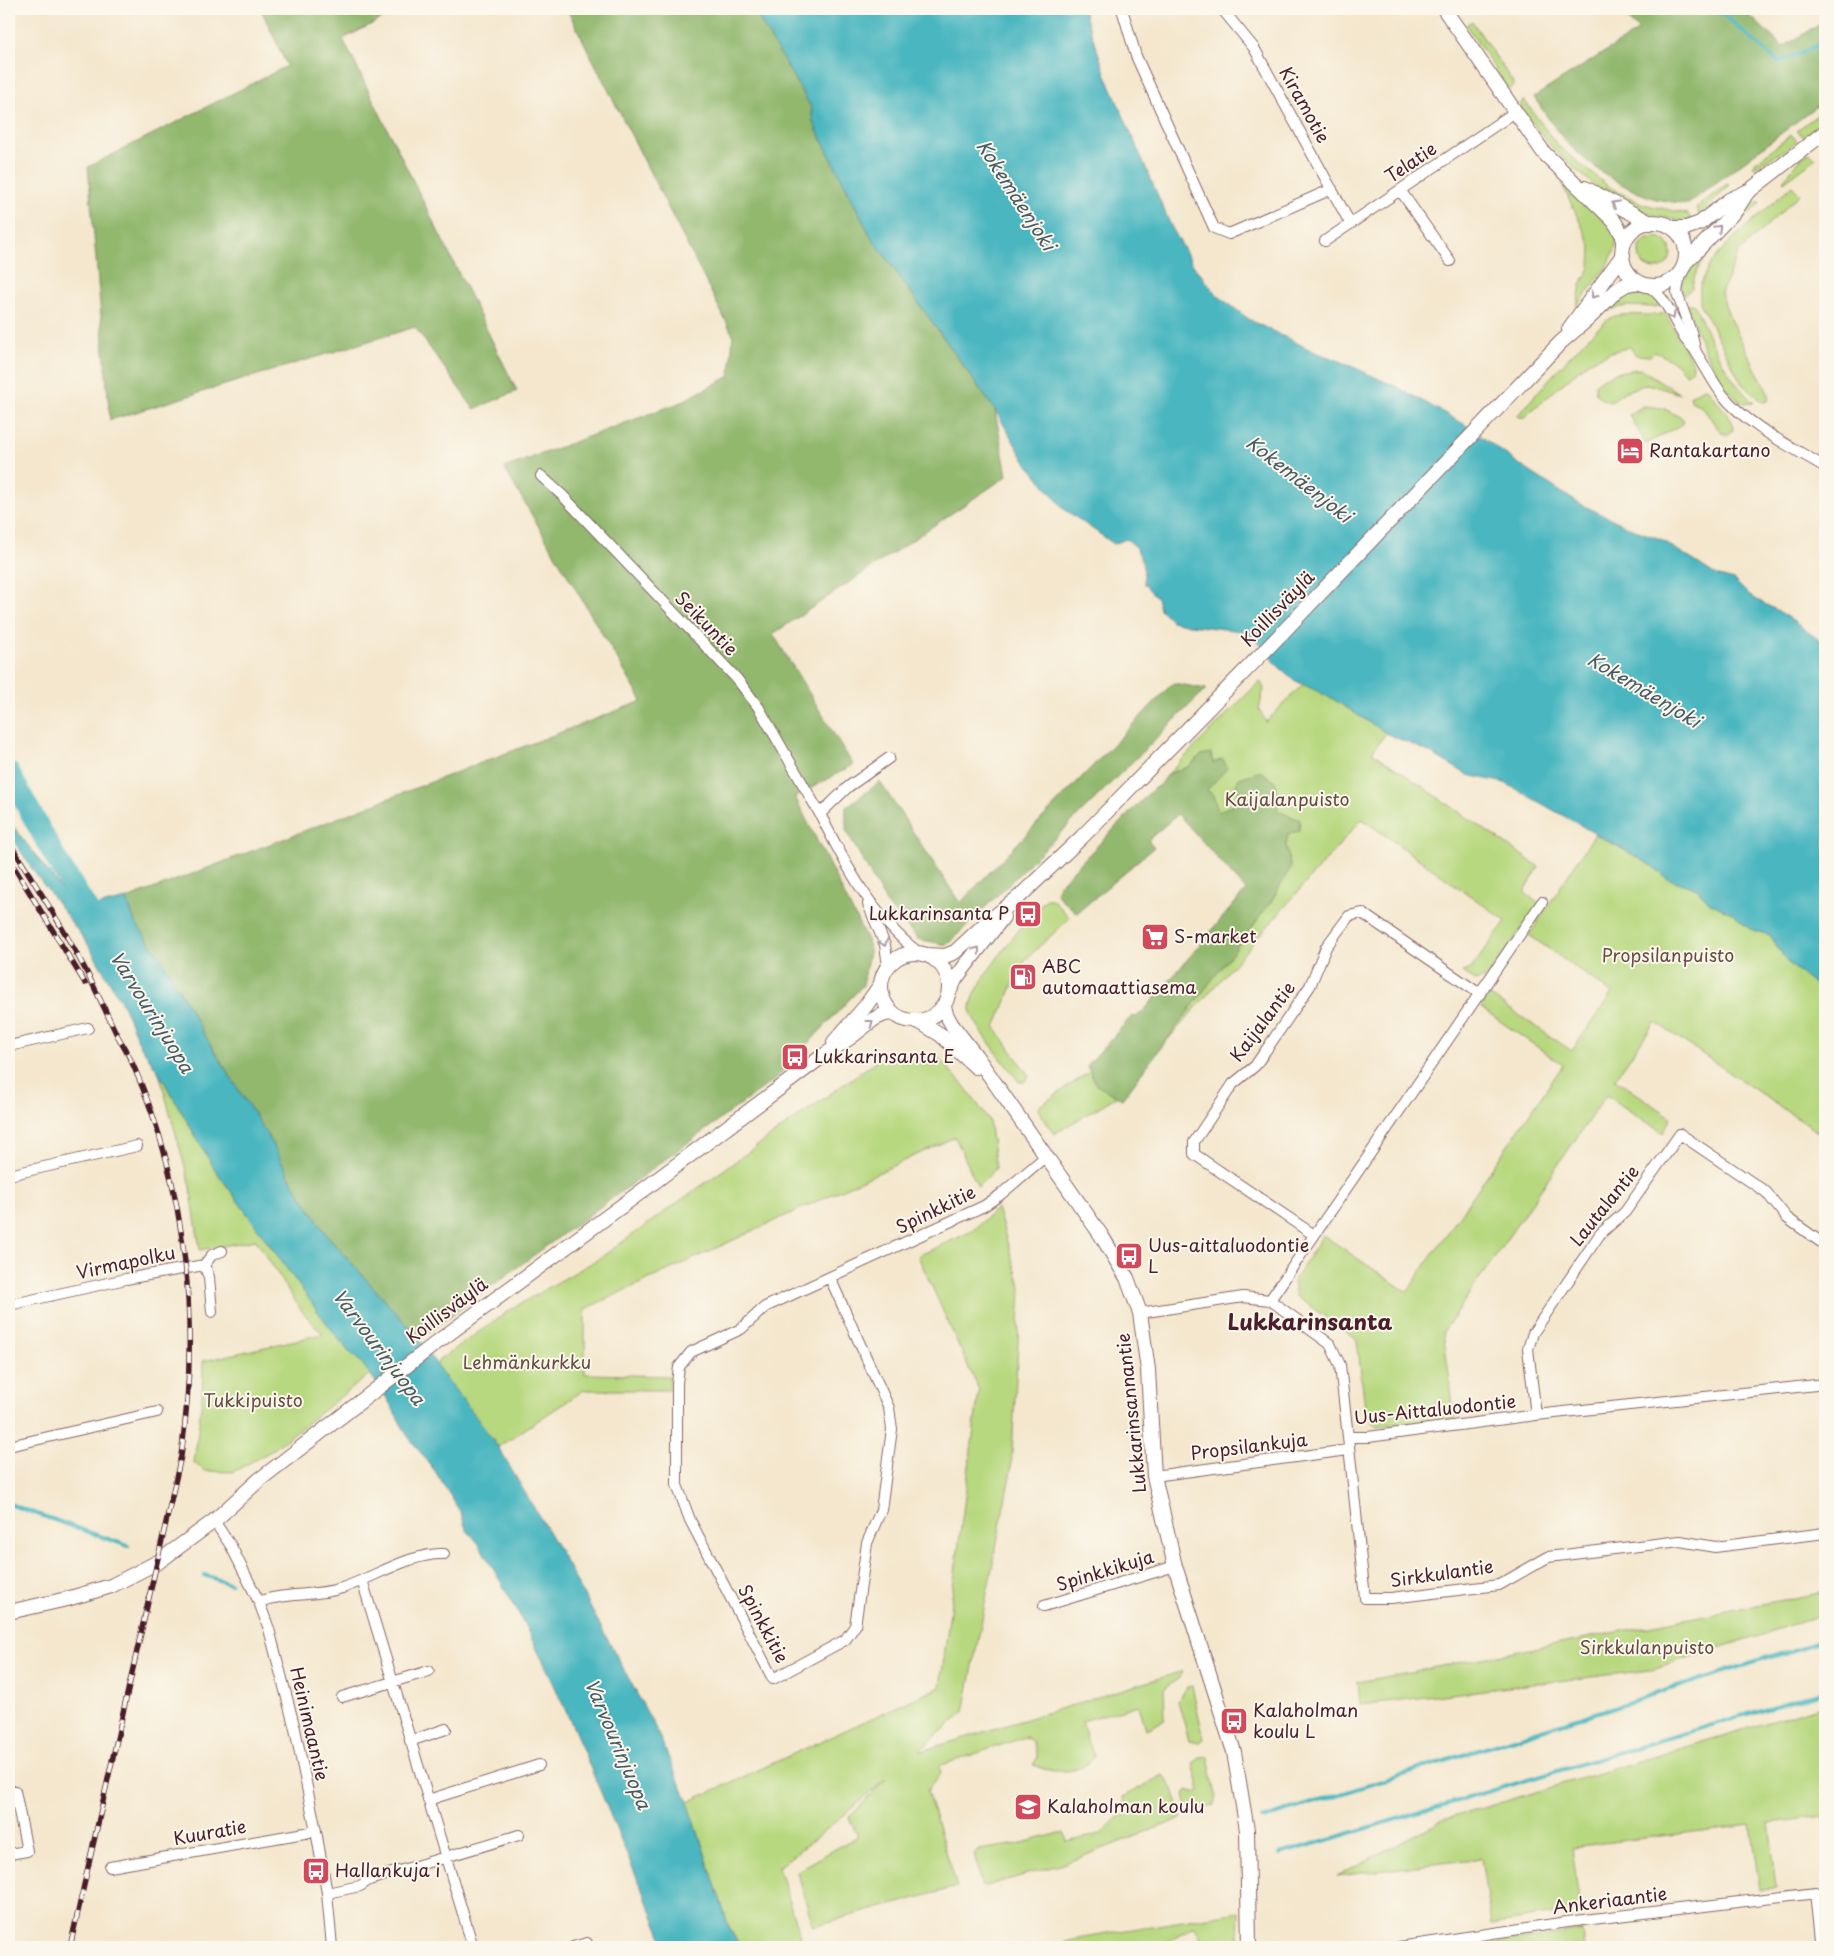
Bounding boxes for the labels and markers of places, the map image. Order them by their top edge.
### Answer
hotel icon: Rantakartano [1615,436,1645,466]
place label: Rantakartano [1649,436,1770,463]
place label: Lukkarinsanta P [869,899,1009,926]
bus stop icon: Lukkarinsanta P [1013,899,1043,929]
supermarket icon: S-market [1140,922,1170,952]
place label: S-market [1174,922,1257,949]
place label: ABC automaattiasema [1042,952,1197,1000]
fuel station icon: ABC automaattiasema [1008,962,1038,992]
bus stop icon: Lukkarinsanta E [780,1042,810,1072]
place label: Lukkarinsanta E [814,1042,955,1069]
place label: Uus-aittaluodontie L [1148,1231,1309,1279]
bus stop icon: Uus-aittaluodontie L [1114,1241,1144,1271]
place label: Kalaholman koulu L [1253,1696,1358,1744]
bus stop icon: Kalaholman koulu L [1219,1706,1249,1736]
school or university icon: Kalaholman koulu [1013,1792,1043,1822]
place label: Kalaholman koulu [1047,1792,1205,1819]
bus stop icon: Hallankuja i [301,1856,331,1886]
place label: Hallankuja i [335,1856,441,1883]

